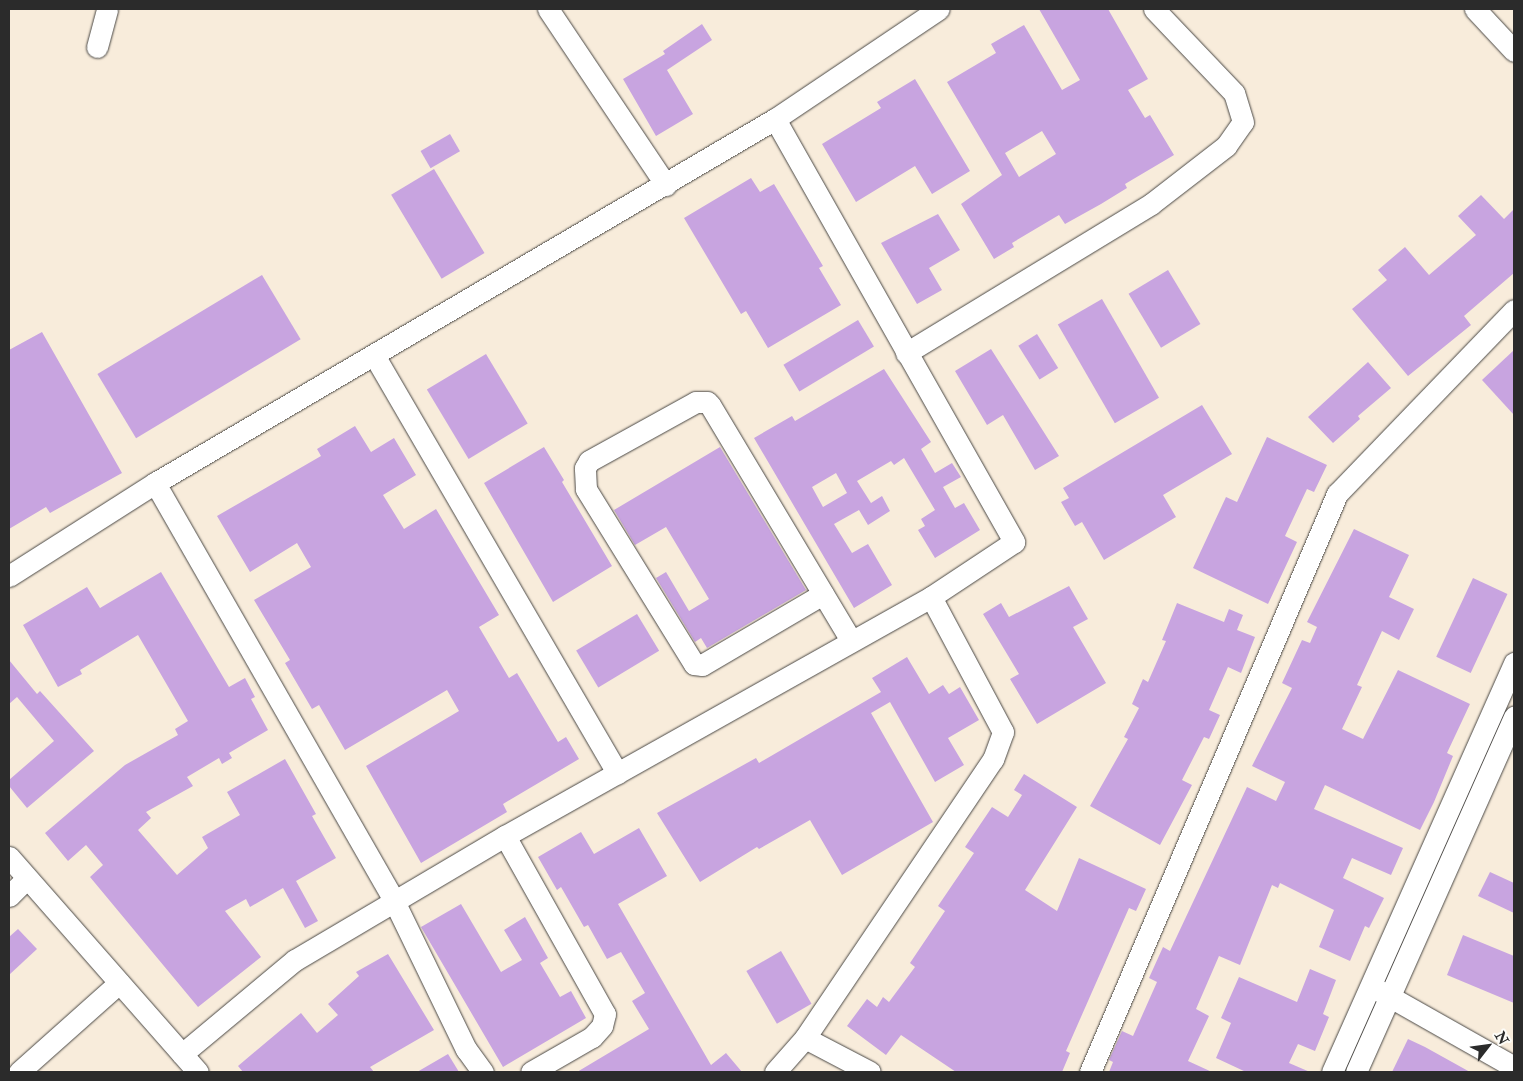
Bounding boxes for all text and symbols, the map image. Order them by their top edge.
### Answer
north arrow [1463,1021,1513,1071]
text: N [1491,1029,1512,1048]

